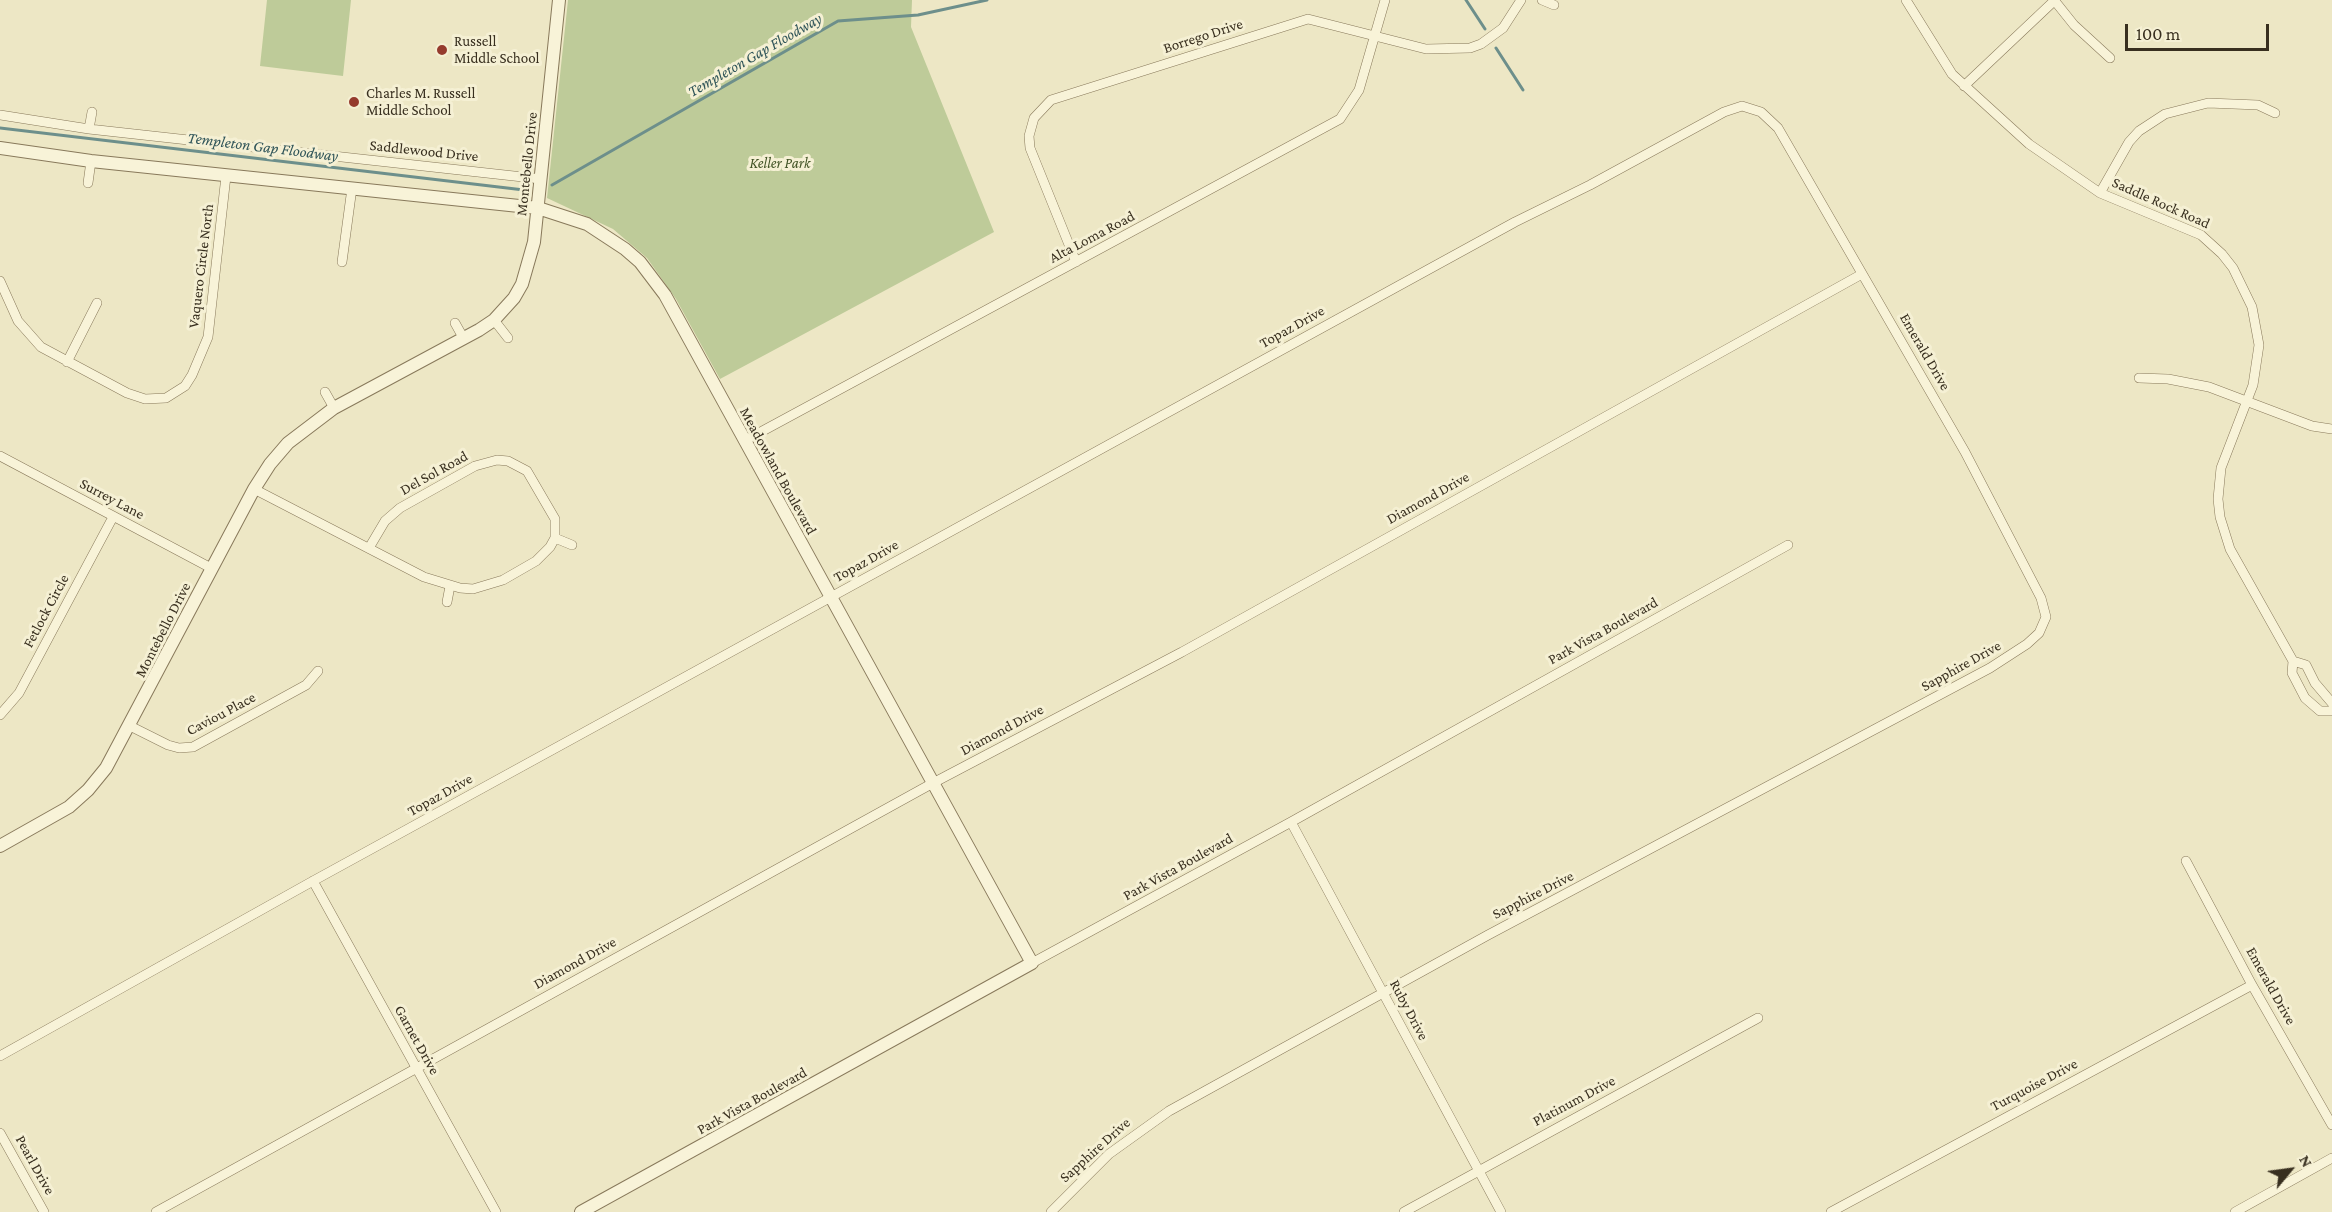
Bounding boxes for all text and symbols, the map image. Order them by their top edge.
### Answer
water label: Templeton Gap Floodway [685,9,825,101]
scale bar [2128,12,2272,50]
street label: Borrego Drive [1161,15,1245,57]
text: 100 m [2136,24,2180,44]
place label: Russell Middle School [454,32,540,67]
marker: Russell Middle School [435,43,449,57]
place label: Charles M. Russell Middle School [366,84,475,119]
marker: Charles M. Russell Middle School [347,95,361,109]
street label: Montebello Drive [513,111,541,217]
water label: Templeton Gap Floodway [187,128,339,166]
street label: Saddlewood Drive [369,136,479,166]
park label: Keller Park [749,154,811,172]
street label: Saddle Rock Road [2109,173,2213,233]
street label: Vaquero Circle North [184,203,218,329]
street label: Alta Loma Road [1046,207,1138,267]
street label: Topaz Drive [1256,302,1328,352]
street label: Emerald Drive [1896,310,1954,394]
street label: Meadowland Boulevard [736,404,820,538]
street label: Del Sol Road [397,447,471,499]
street label: Diamond Drive [1384,468,1472,528]
street label: Surrey Lane [77,474,147,524]
street label: Topaz Drive [830,536,902,586]
street label: Fetlock Circle [19,571,73,651]
street label: Montebello Drive [131,579,195,681]
street label: Park Vista Boulevard [1545,593,1661,669]
street label: Sapphire Drive [1918,637,2004,695]
street label: Caviou Place [183,688,259,740]
street label: Diamond Drive [957,701,1047,759]
street label: Topaz Drive [404,770,476,820]
street label: Park Vista Boulevard [1120,829,1236,905]
street label: Sapphire Drive [1489,867,1577,923]
street label: Diamond Drive [531,933,619,993]
street label: Emerald Drive [2242,944,2300,1028]
street label: Ruby Drive [1386,977,1432,1043]
street label: Garnet Drive [391,1002,443,1078]
street label: Turquoise Drive [1987,1055,2081,1115]
street label: Park Vista Boulevard [694,1063,810,1139]
street label: Platinum Drive [1530,1072,1618,1130]
street label: Sapphire Drive [1056,1114,1134,1186]
street label: Pearl Drive [11,1132,59,1198]
north arrow [2260,1140,2320,1200]
text: N [2296,1152,2316,1170]

